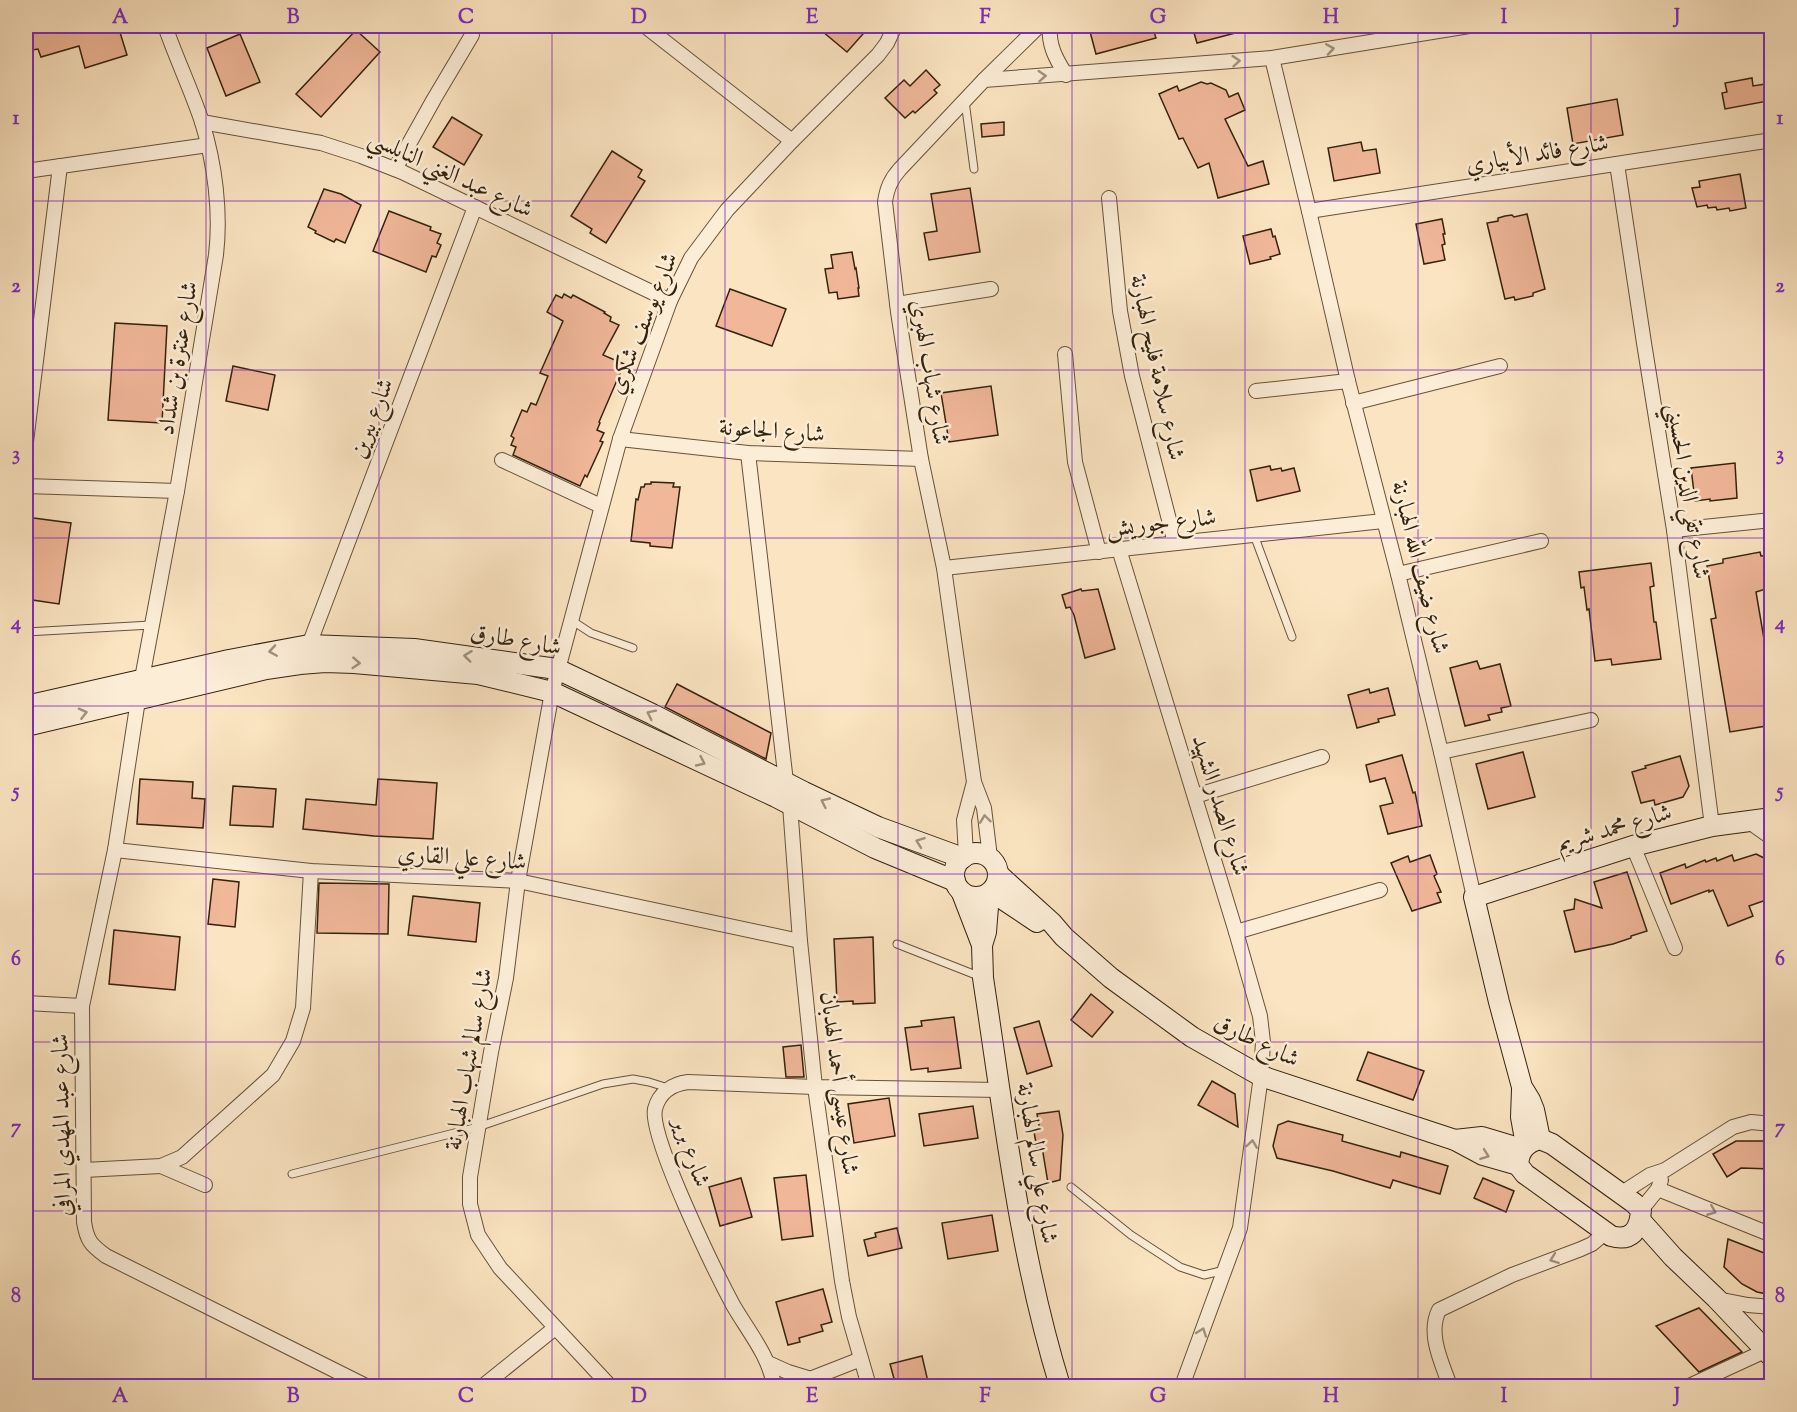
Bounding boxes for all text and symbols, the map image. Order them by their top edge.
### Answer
text: A [112,4,129,33]
text: B [287,4,300,33]
text: C [458,4,474,33]
text: D [631,4,647,33]
text: E [806,4,819,33]
text: F [979,4,991,33]
text: G [1150,4,1167,33]
text: H [1323,4,1339,33]
text: I [1501,4,1508,33]
text: J [1672,4,1680,33]
one-way arrow [1325,43,1334,55]
one-way arrow [1232,55,1241,68]
one-way arrow [1037,70,1047,83]
text: 1 [13,105,20,134]
text: 1 [1777,105,1784,134]
street label: شارع عبد الغني النابلسي [361,122,538,231]
street label: شارع فائد الأبياري [1463,126,1611,184]
street label: شارع يوسف شكري [600,248,689,400]
street label: شارع سلامة فليح الهبارنة [1118,271,1192,464]
text: 2 [11,273,21,302]
text: 2 [1775,273,1785,302]
street label: شارع عنترة بن شداد [150,279,209,438]
street label: شارع شهاب الهبري [900,297,957,448]
street label: شارع بيرين [342,374,405,464]
street label: شارع تقي الدين الحسيني [1652,401,1718,582]
street label: شارع الجاعونة [718,411,826,454]
text: 3 [12,441,20,470]
text: 3 [1776,441,1784,470]
street label: شارع ضيف الله الهبارنة [1380,476,1461,658]
street label: شارع جوريش [1104,501,1218,548]
text: 4 [10,610,21,639]
text: 4 [1774,610,1785,639]
street label: شارع طارق [467,616,564,667]
one-way arrow [269,645,278,657]
one-way arrow [463,650,472,663]
one-way arrow [351,657,360,670]
one-way arrow [77,708,87,721]
one-way arrow [647,710,658,721]
street label: شارع الصدر الشهيد [1180,731,1257,881]
one-way arrow [694,754,705,766]
text: 5 [11,778,20,807]
text: 5 [1775,778,1784,807]
street label: شارع محمد شريم [1553,796,1677,864]
one-way arrow [821,798,832,810]
one-way arrow [979,815,992,824]
one-way arrow [916,837,926,850]
street label: شارع علي القاري [396,838,527,884]
text: 6 [11,946,21,975]
text: 6 [1775,946,1785,975]
street label: شارع سالم شهاب الهبارنة [437,965,505,1154]
street label: شارع عيسى أحمد الهدبان [809,989,868,1177]
street label: شارع طارق [1207,1006,1305,1078]
street label: شارع عبد المهدي المرافي [44,1033,83,1217]
street label: شارع علي سالم الهبارنة [1003,1080,1066,1247]
street label: شارع برير [660,1110,718,1192]
text: 7 [11,1114,22,1143]
text: 7 [1775,1114,1786,1143]
one-way arrow [1245,1139,1257,1149]
one-way arrow [1479,1148,1490,1160]
one-way arrow [1706,1204,1717,1216]
one-way arrow [1549,1252,1560,1265]
text: 8 [11,1283,21,1312]
text: 8 [1775,1283,1785,1312]
one-way arrow [1195,1327,1208,1337]
text: A [112,1383,129,1412]
text: B [287,1383,300,1412]
text: C [458,1383,474,1412]
text: D [631,1383,647,1412]
text: E [806,1383,819,1412]
text: F [979,1383,991,1412]
text: G [1150,1383,1167,1412]
text: H [1323,1383,1339,1412]
text: I [1501,1383,1508,1412]
text: J [1672,1383,1680,1412]

